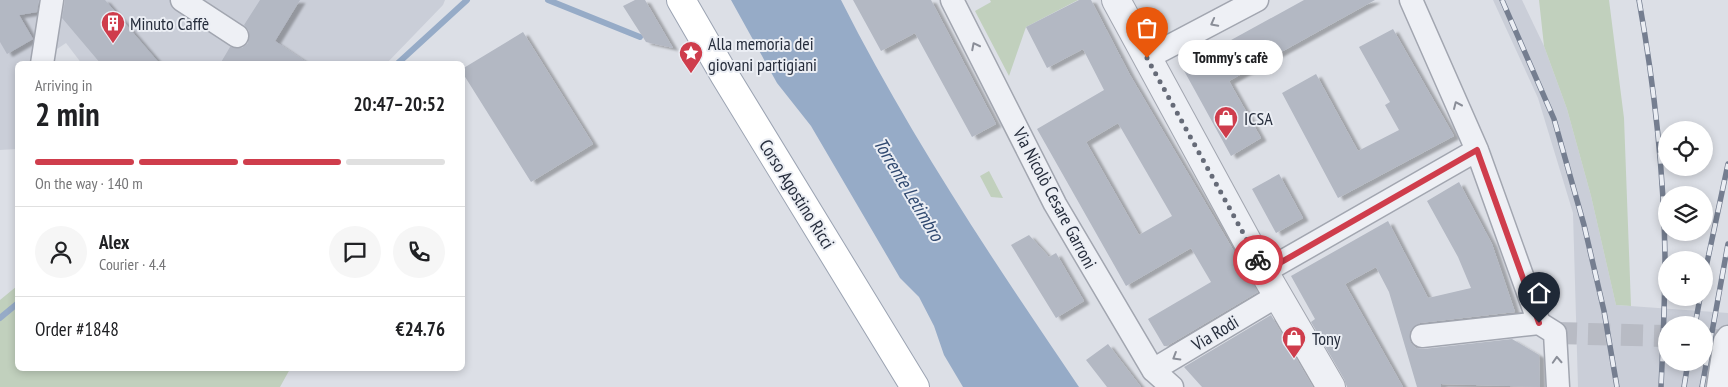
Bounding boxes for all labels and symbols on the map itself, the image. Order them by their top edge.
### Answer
pin [1126,7,1168,58]
building icon: Minuto Caffè [100,10,126,44]
place label: Minuto Caffè [130,12,209,35]
one-way arrow [1210,17,1219,27]
place label: Alla memoria dei giovani partigiani [708,32,817,76]
place icon: Alla memoria dei giovani partigiani [678,40,704,74]
callout: Tommy's cafè [1177,40,1282,76]
one-way arrow [971,42,981,51]
one-way arrow [1453,101,1464,110]
shop icon: ICSA [1213,105,1239,139]
place label: ICSA [1244,107,1273,130]
street label: Via Nicolò Cesare Garroni [1008,123,1102,273]
water label: Torrente Letimbro [869,133,950,247]
street label: Corso Agostino Ricci [754,135,840,253]
courier [1233,235,1283,285]
pin [1518,272,1560,323]
street label: Via Rodi [1187,310,1243,356]
shop icon: Tony [1281,325,1307,359]
place label: Tony [1312,327,1341,350]
one-way arrow [1172,350,1181,360]
one-way arrow [1551,356,1562,364]

